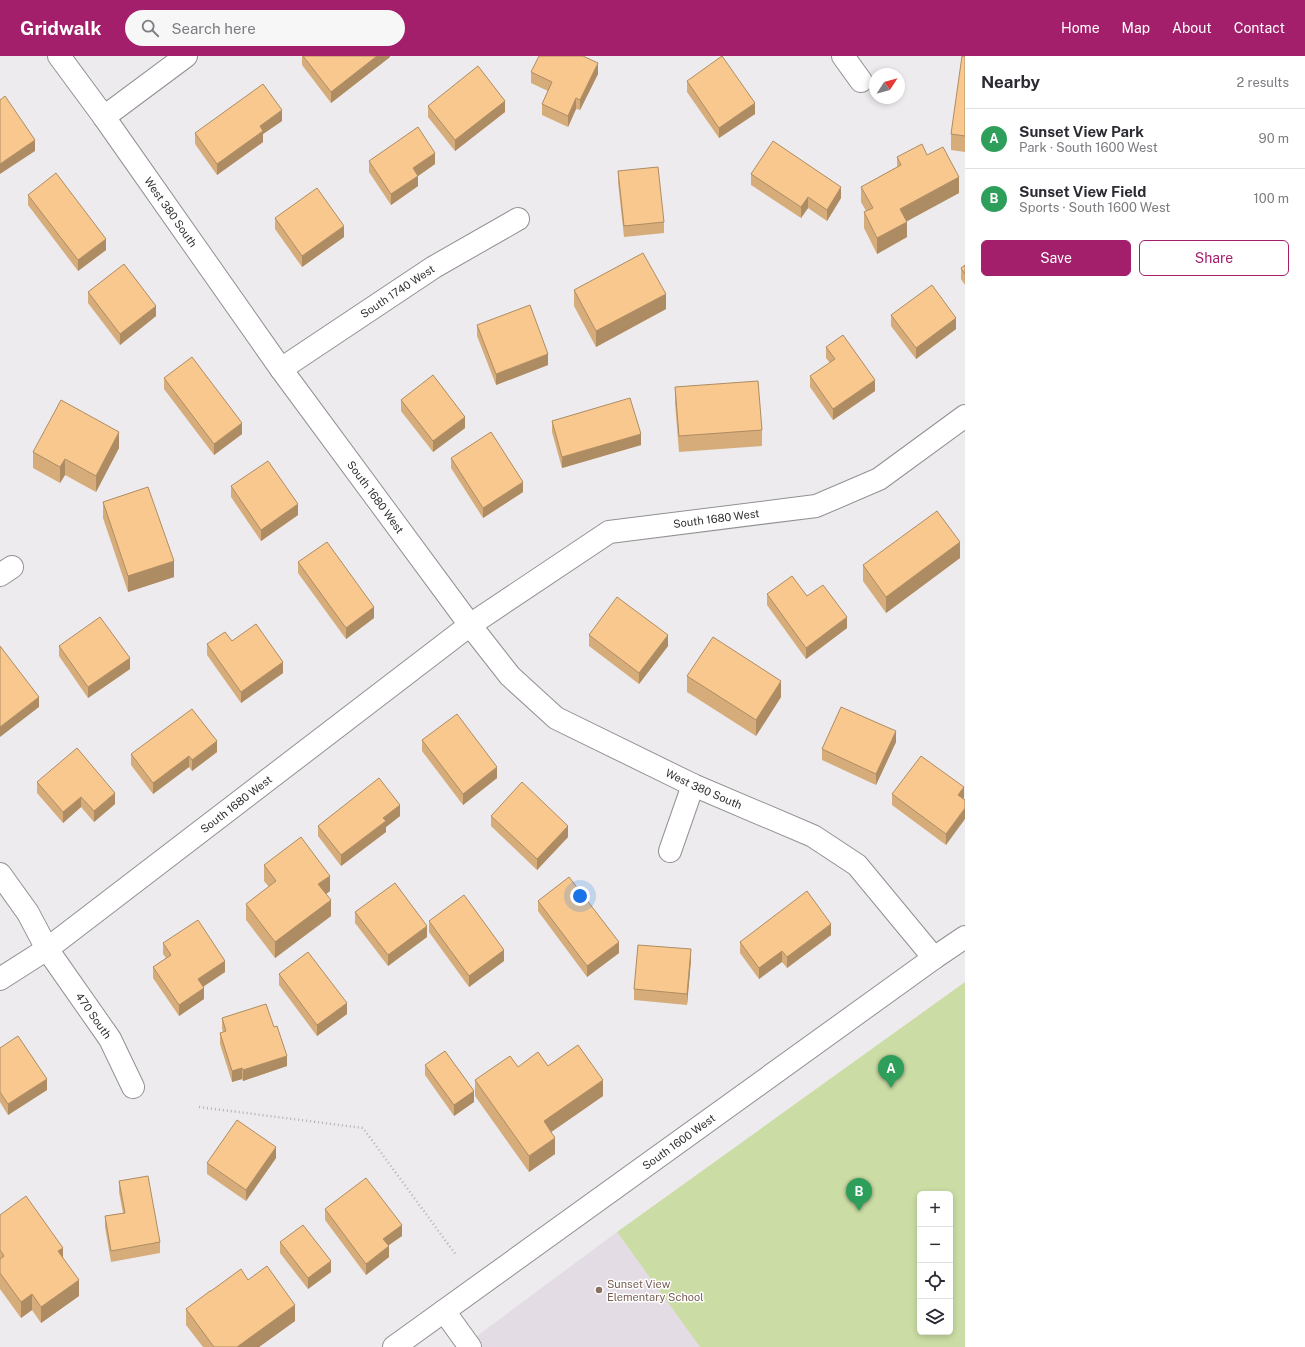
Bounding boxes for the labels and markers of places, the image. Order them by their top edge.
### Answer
pin: A [878,1055,904,1088]
pin: B [846,1178,872,1211]
place label: Sunset View Elementary School [607,1278,704,1303]
marker: Sunset View Elementary School [594,1285,604,1295]

